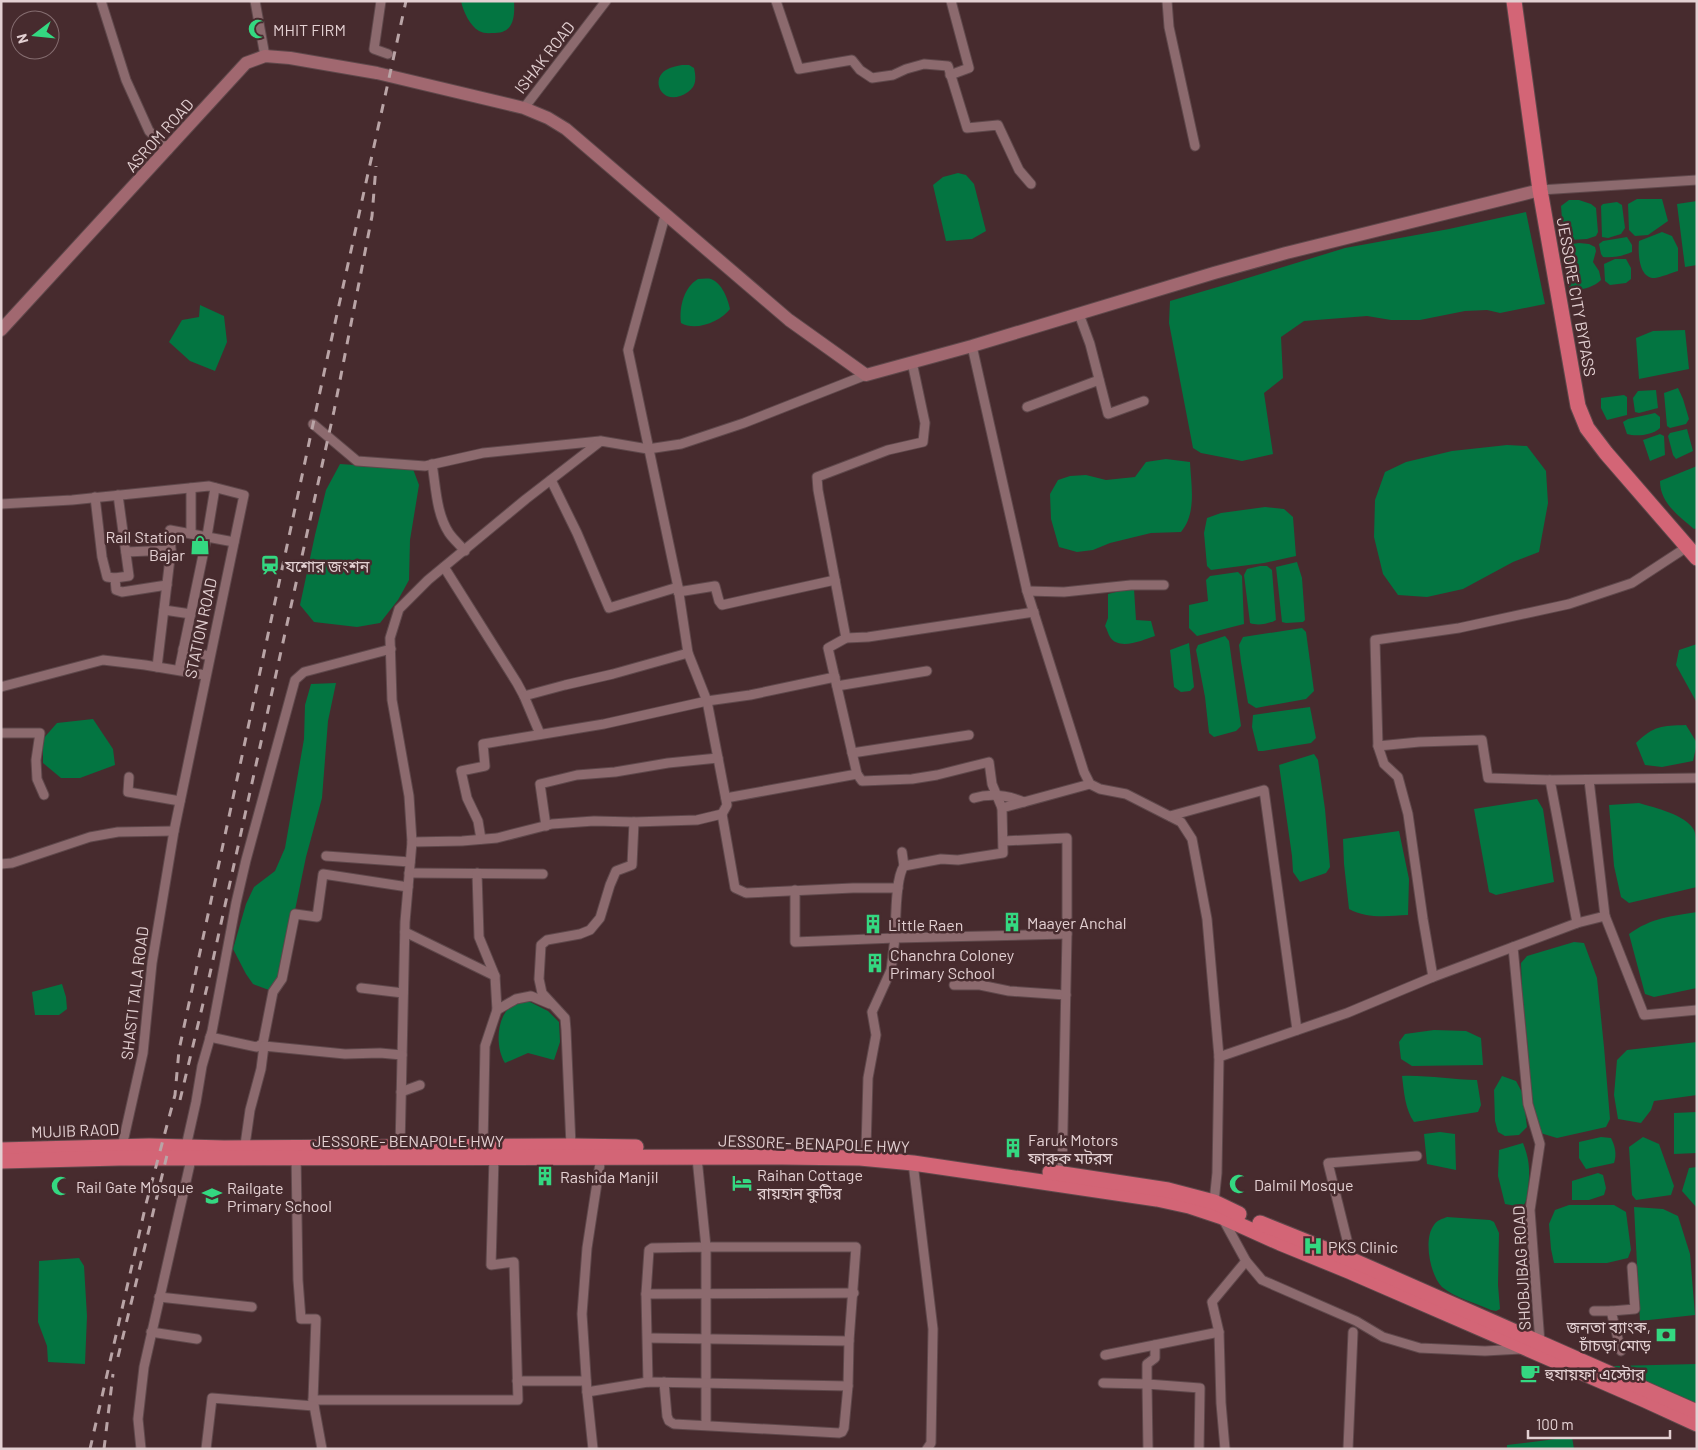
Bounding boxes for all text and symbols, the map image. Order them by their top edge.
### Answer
north arrow [10,10,60,60]
street label: ISHAK ROAD [510,17,578,97]
mosque icon: MHIT FIRM [247,18,269,40]
place label: MHIT FIRM [273,20,346,39]
text: N [13,32,31,46]
street label: ASROM ROAD [121,94,197,176]
street label: JESSORE CITY BYPASS [1554,216,1600,378]
place label: Rail Station Bajar [106,527,185,564]
shop icon: Rail Station Bajar [189,534,211,556]
station icon: যশোর জংশন [259,554,281,576]
place label: যশোর জংশন [284,556,370,575]
street label: STATION ROAD [180,576,220,680]
building icon: Maayer Anchal [1001,911,1023,933]
building icon: Little Raen [862,913,884,935]
place label: Maayer Anchal [1027,913,1126,932]
place label: Little Raen [888,915,963,934]
street label: SHASTI TALA ROAD [116,925,152,1061]
place label: Chanchra Coloney Primary School [890,945,1015,982]
building icon: Chanchra Coloney Primary School [864,952,886,974]
street label: MUJIB RAOD [31,1119,119,1141]
street label: JESSORE- BENAPOLE HWY [718,1130,910,1156]
place label: Faruk Motors ফারুক মটরস [1027,1130,1118,1167]
street label: JESSORE- BENAPOLE HWY [312,1131,504,1150]
building icon: Faruk Motors ফারুক মটরস [1002,1137,1024,1159]
building icon: Rashida Manjil [534,1165,556,1187]
place label: Raihan Cottage রায়হান কুটির [756,1165,863,1203]
place label: Rashida Manjil [560,1167,658,1186]
hotel icon: Raihan Cottage রায়হান কুটির [731,1172,753,1194]
mosque icon: Dalmil Mosque [1228,1173,1250,1195]
mosque icon: Rail Gate Mosque [50,1175,72,1197]
place label: Dalmil Mosque [1254,1175,1354,1194]
place label: Rail Gate Mosque [76,1177,194,1196]
place label: Railgate Primary School [227,1178,332,1215]
school or university icon: Railgate Primary School [201,1185,223,1207]
street label: SHOBJIBAG ROAD [1508,1205,1534,1331]
hospital icon: PKS Clinic [1302,1235,1324,1257]
place label: PKS Clinic [1328,1237,1398,1256]
place label: জনতা ব্যাংক, চাঁচড়া মোড় [1566,1317,1652,1354]
bank icon: জনতা ব্যাংক, চাঁচড়া মোড় [1655,1324,1677,1346]
cafe icon: হুযায়ফা এস্টোর [1519,1362,1541,1384]
place label: হুযায়ফা এস্টোর [1544,1364,1645,1383]
scale bar [1528,1408,1670,1440]
text: 100 m [1536,1415,1574,1433]

